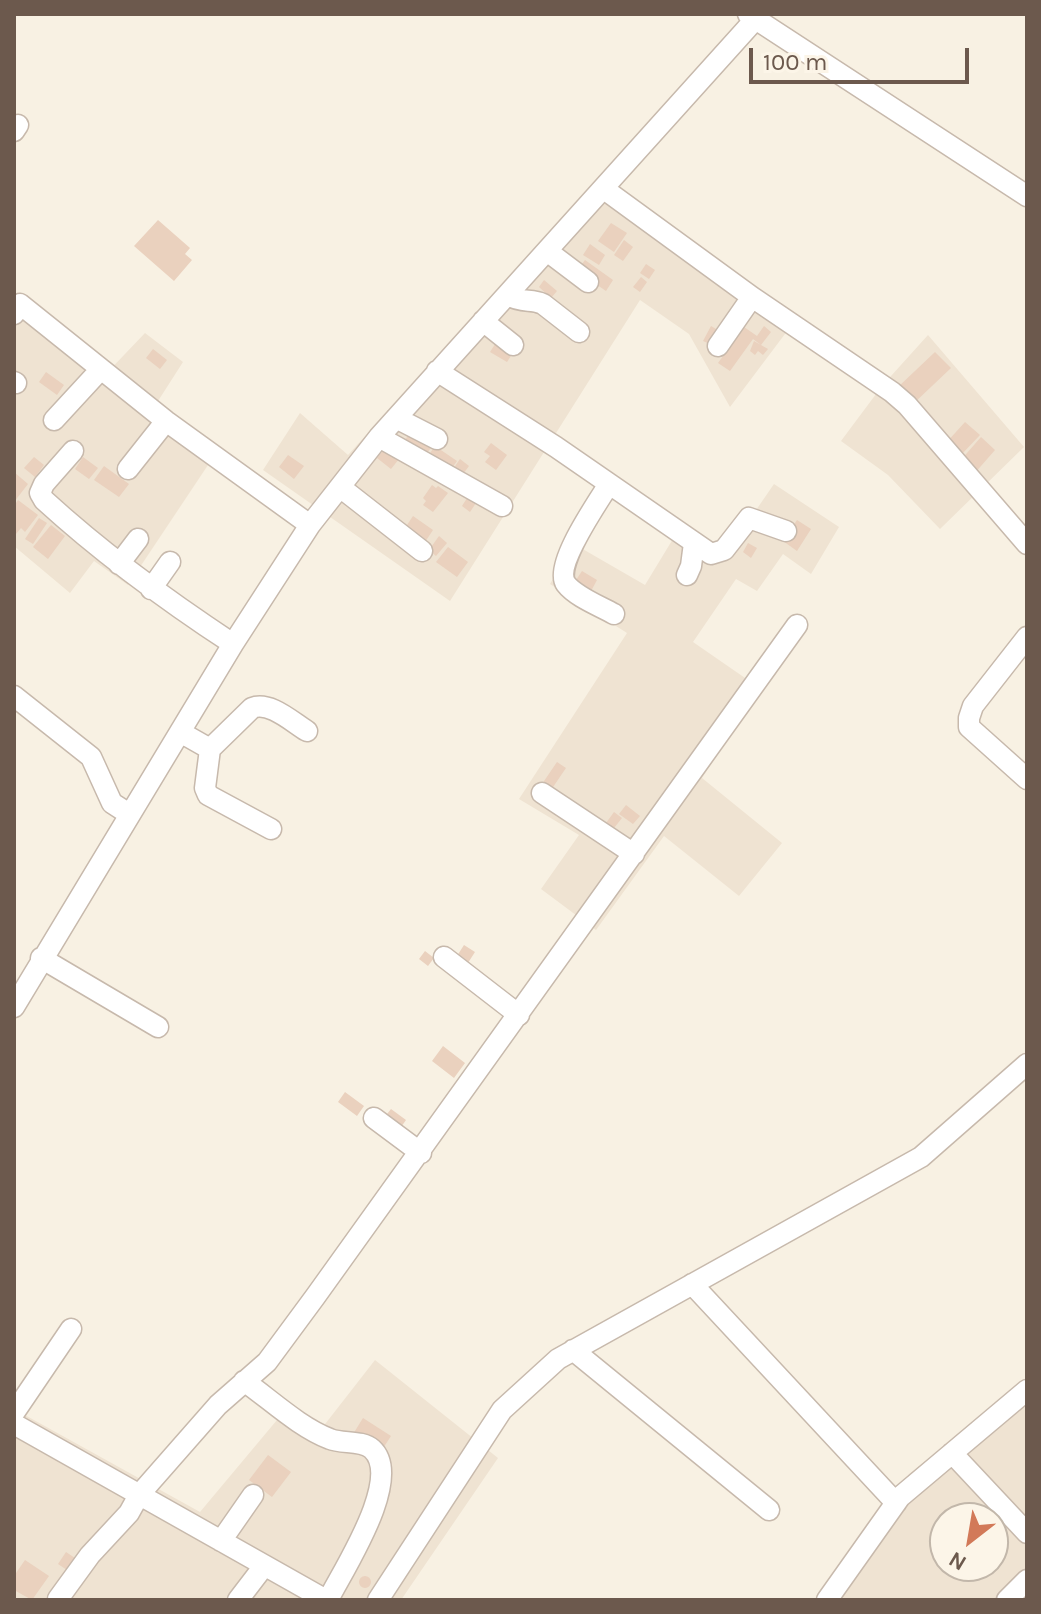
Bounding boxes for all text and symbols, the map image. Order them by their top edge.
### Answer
scale bar [753,32,973,82]
text: 100 m [763,48,828,76]
north arrow [929,1502,1009,1582]
text: N [944,1546,971,1576]

